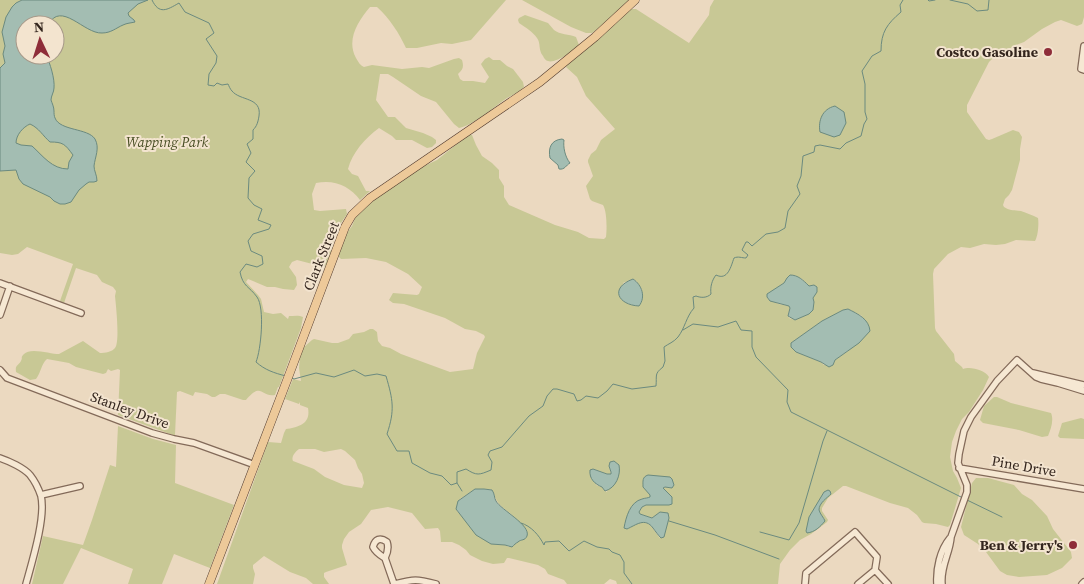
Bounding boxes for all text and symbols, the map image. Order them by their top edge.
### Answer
north arrow [15,15,65,65]
text: N [33,17,45,37]
place label: Costco Gasoline [936,42,1038,62]
marker: Costco Gasoline [1042,46,1054,58]
park label: Wapping Park [126,132,208,152]
street label: Clark Street [298,218,344,294]
street label: Stanley Drive [88,386,172,434]
street label: Pine Drive [990,450,1058,482]
place label: Ben & Jerry's [980,535,1064,555]
marker: Ben & Jerry's [1067,539,1079,551]

